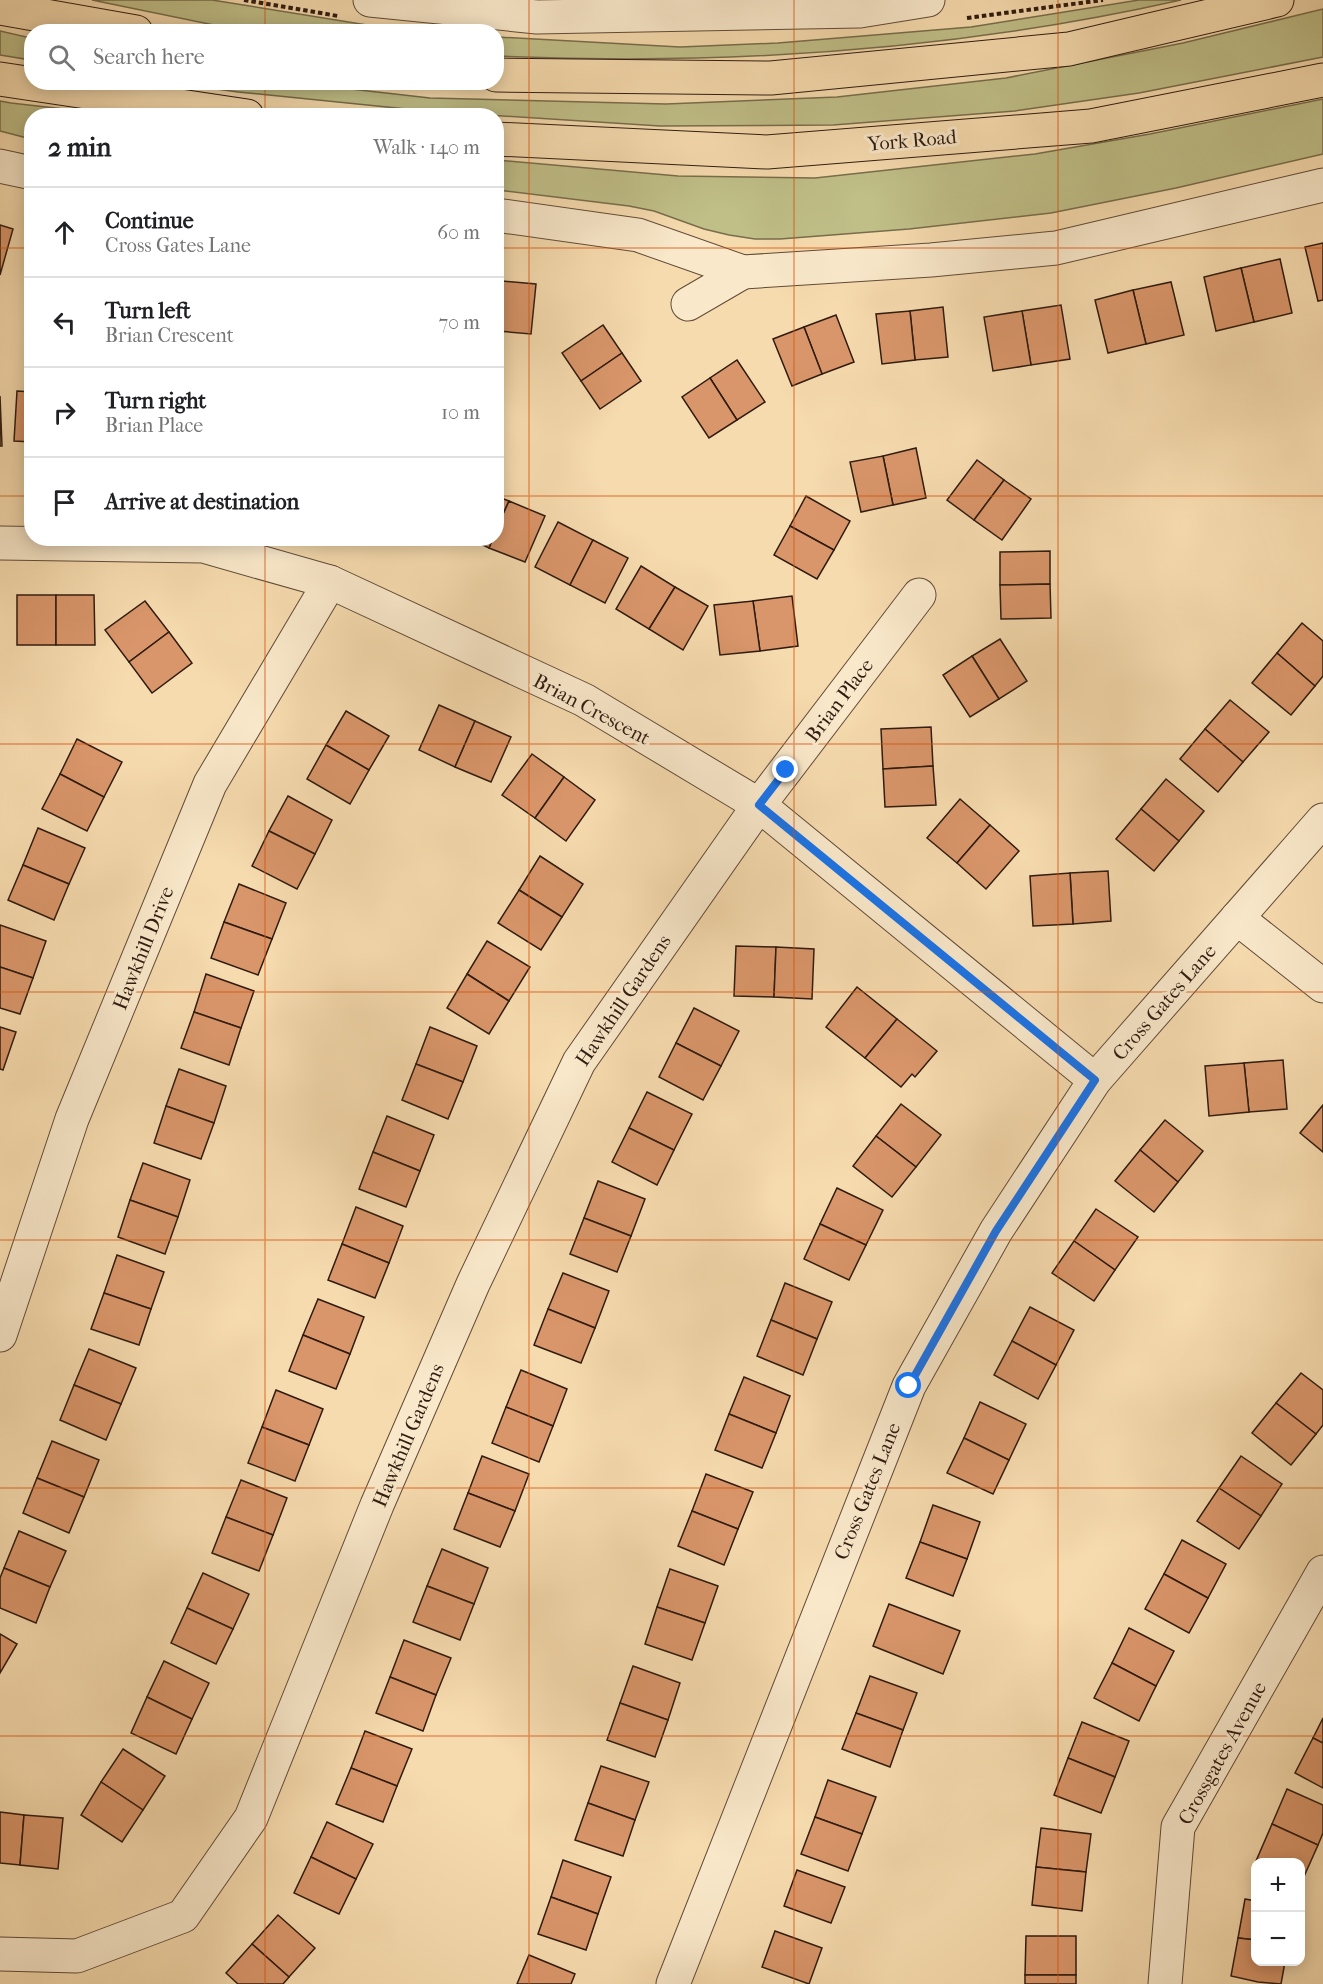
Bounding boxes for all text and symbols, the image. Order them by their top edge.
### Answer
search box [24,24,504,90]
icon: search [45,41,78,74]
text: Search here [93,44,205,70]
street label: York Road [866,125,959,156]
text: 2 min [48,132,111,163]
text: Walk · 140 m [373,136,480,159]
text: Continue [105,208,194,234]
icon: ahead [48,216,81,249]
text: 60 m [437,221,480,244]
text: Cross Gates Lane [105,234,251,257]
text: Turn left [105,298,191,324]
icon: left [48,306,81,339]
text: 70 m [438,311,480,334]
text: Brian Crescent [105,324,234,347]
text: Turn right [105,388,206,414]
icon: right [48,396,81,429]
text: 10 m [441,401,480,424]
text: Brian Place [105,414,203,437]
icon: arrive [48,486,81,519]
text: Arrive at destination [105,489,299,515]
street label: Brian Place [801,654,878,746]
street label: Brian Crescent [529,669,654,750]
route end [772,756,798,782]
street label: Hawkhill Drive [108,883,179,1013]
street label: Hawkhill Gardens [571,930,676,1070]
street label: Cross Gates Lane [1108,940,1221,1065]
street label: Hawkhill Gardens [368,1360,449,1510]
route start [895,1372,921,1398]
street label: Cross Gates Lane [829,1419,905,1563]
street label: Crossgates Avenue [1174,1678,1271,1829]
map controls [1251,1858,1305,1966]
button: + [1251,1858,1305,1912]
button: − [1251,1912,1305,1966]

